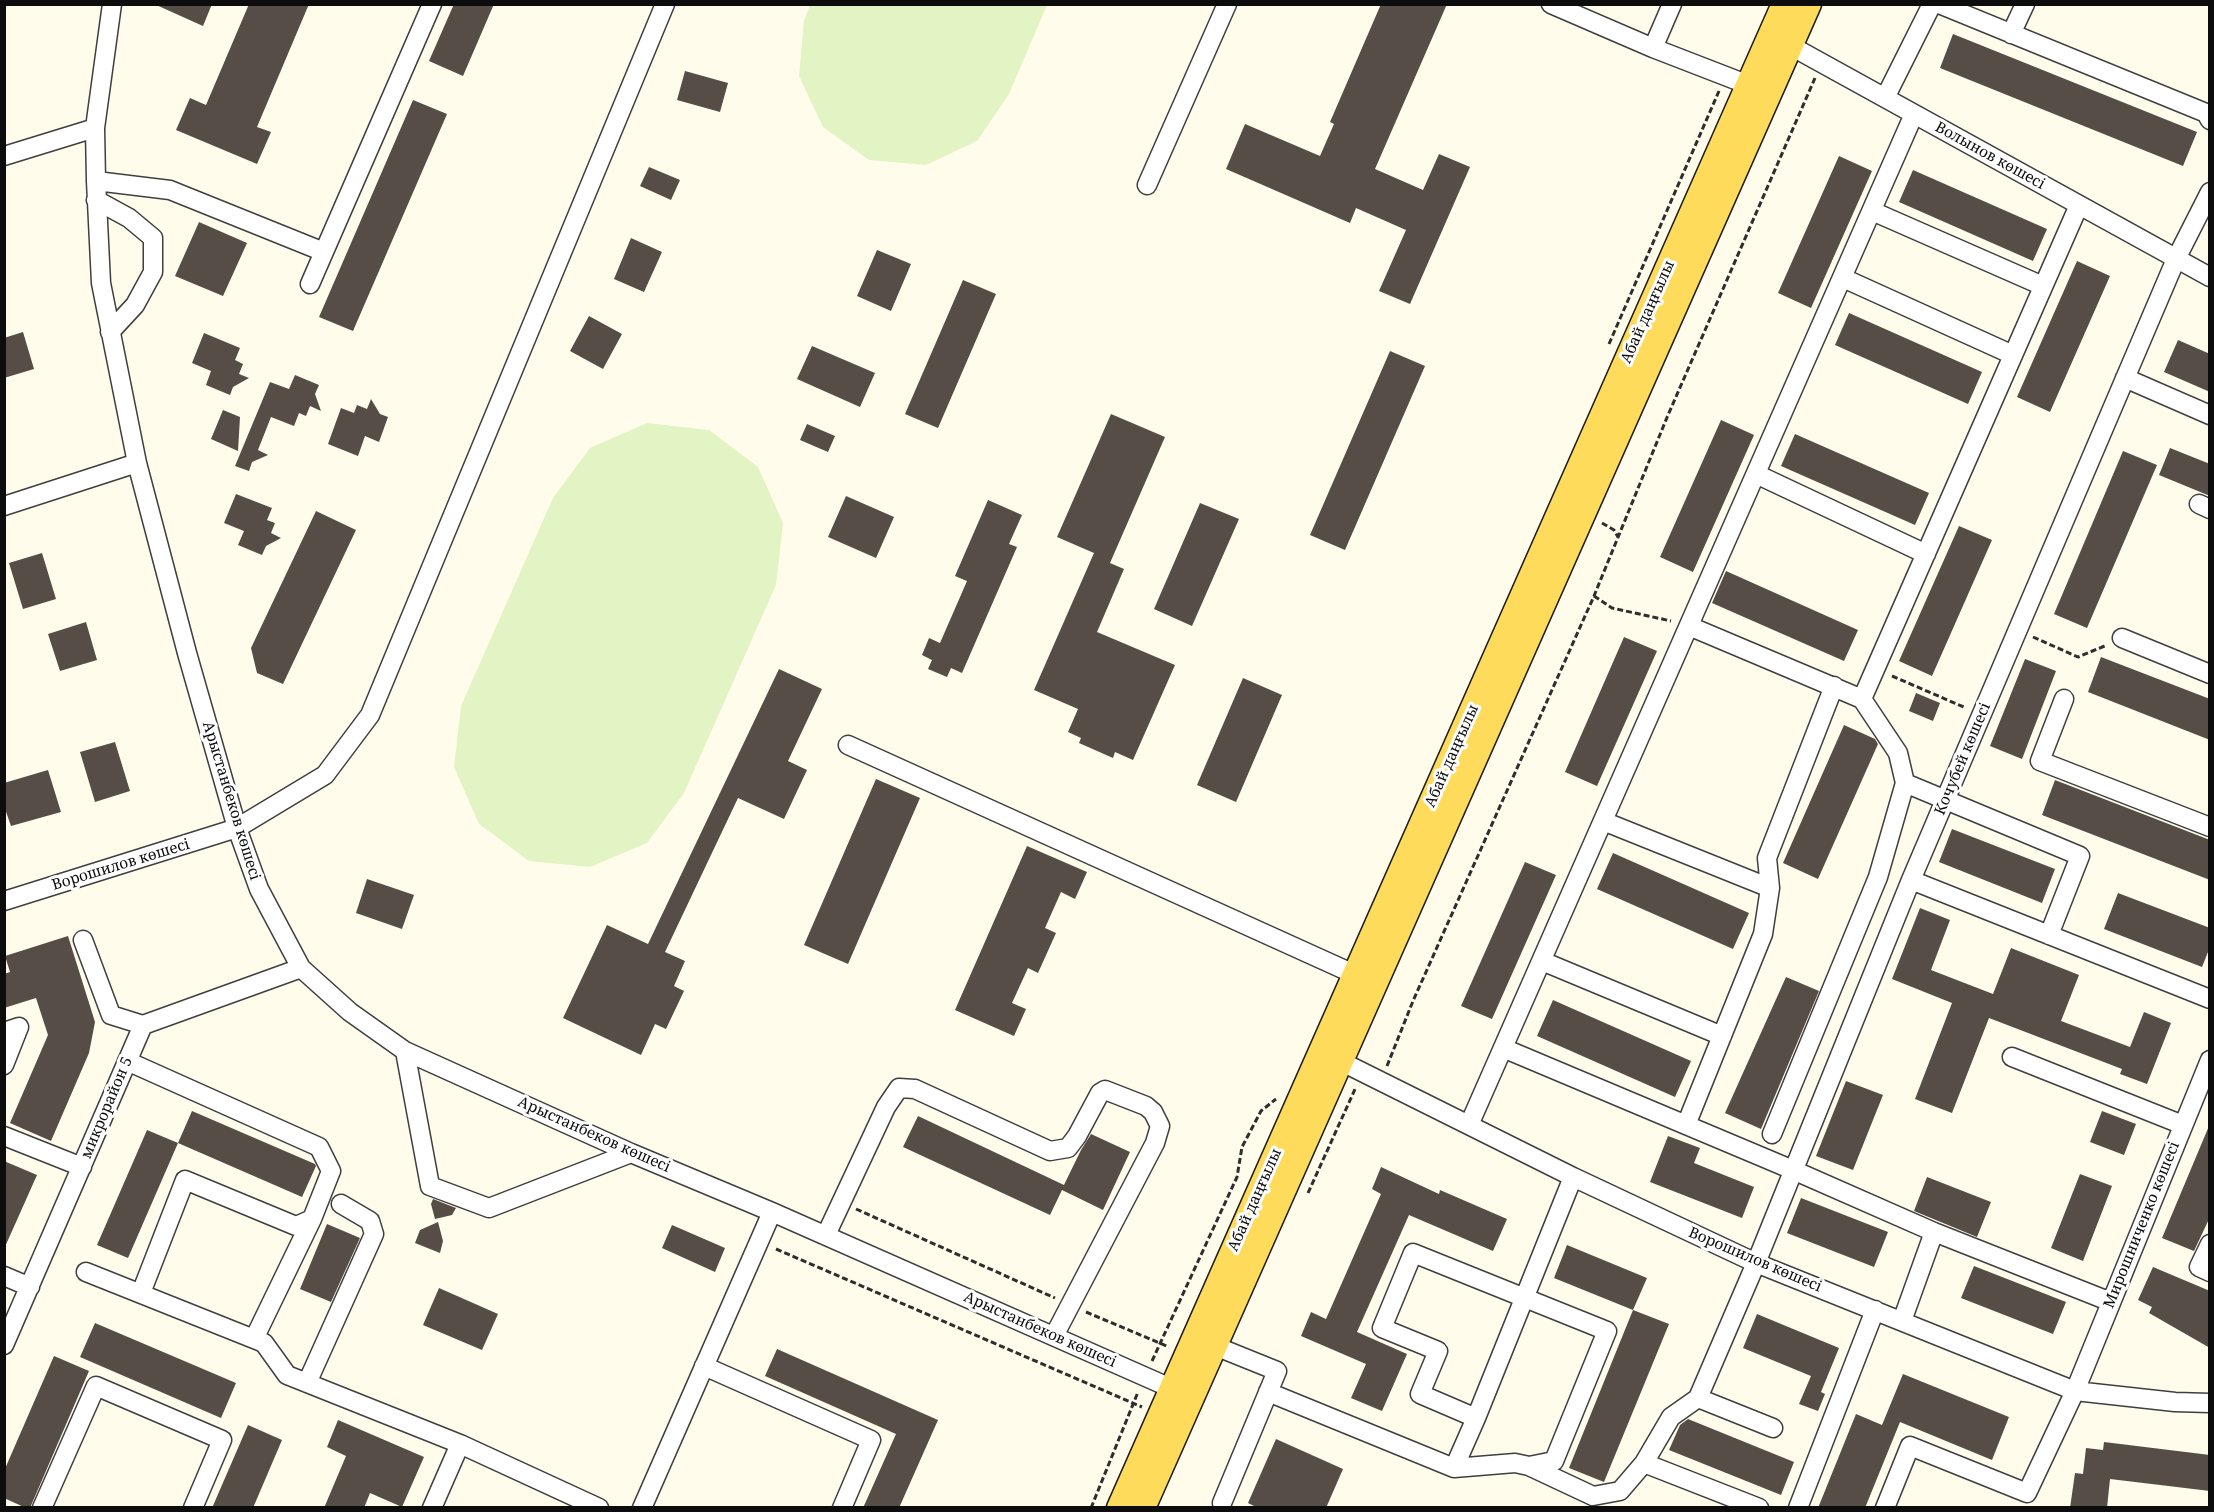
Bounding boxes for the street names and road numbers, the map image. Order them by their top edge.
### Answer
street label: Волынов көшесі [1932,118,2048,194]
street label: Абай даңғылы [1617,258,1679,366]
street label: Кочубей көшесі [1931,700,1995,818]
street label: Абай даңғылы [1421,702,1483,810]
street label: Арыстанбеков көшесі [198,719,264,883]
street label: Ворошилов көшесі [50,835,192,895]
street label: микрорайон 5 [77,1054,137,1162]
street label: Арыстанбеков көшесі [515,1093,673,1177]
street label: Мирошниченко көшесі [2100,1139,2184,1311]
street label: Абай даңғылы [1224,1146,1286,1254]
street label: Ворошилов көшесі [1686,1224,1824,1296]
street label: Арыстанбеков көшесі [961,1288,1119,1372]

